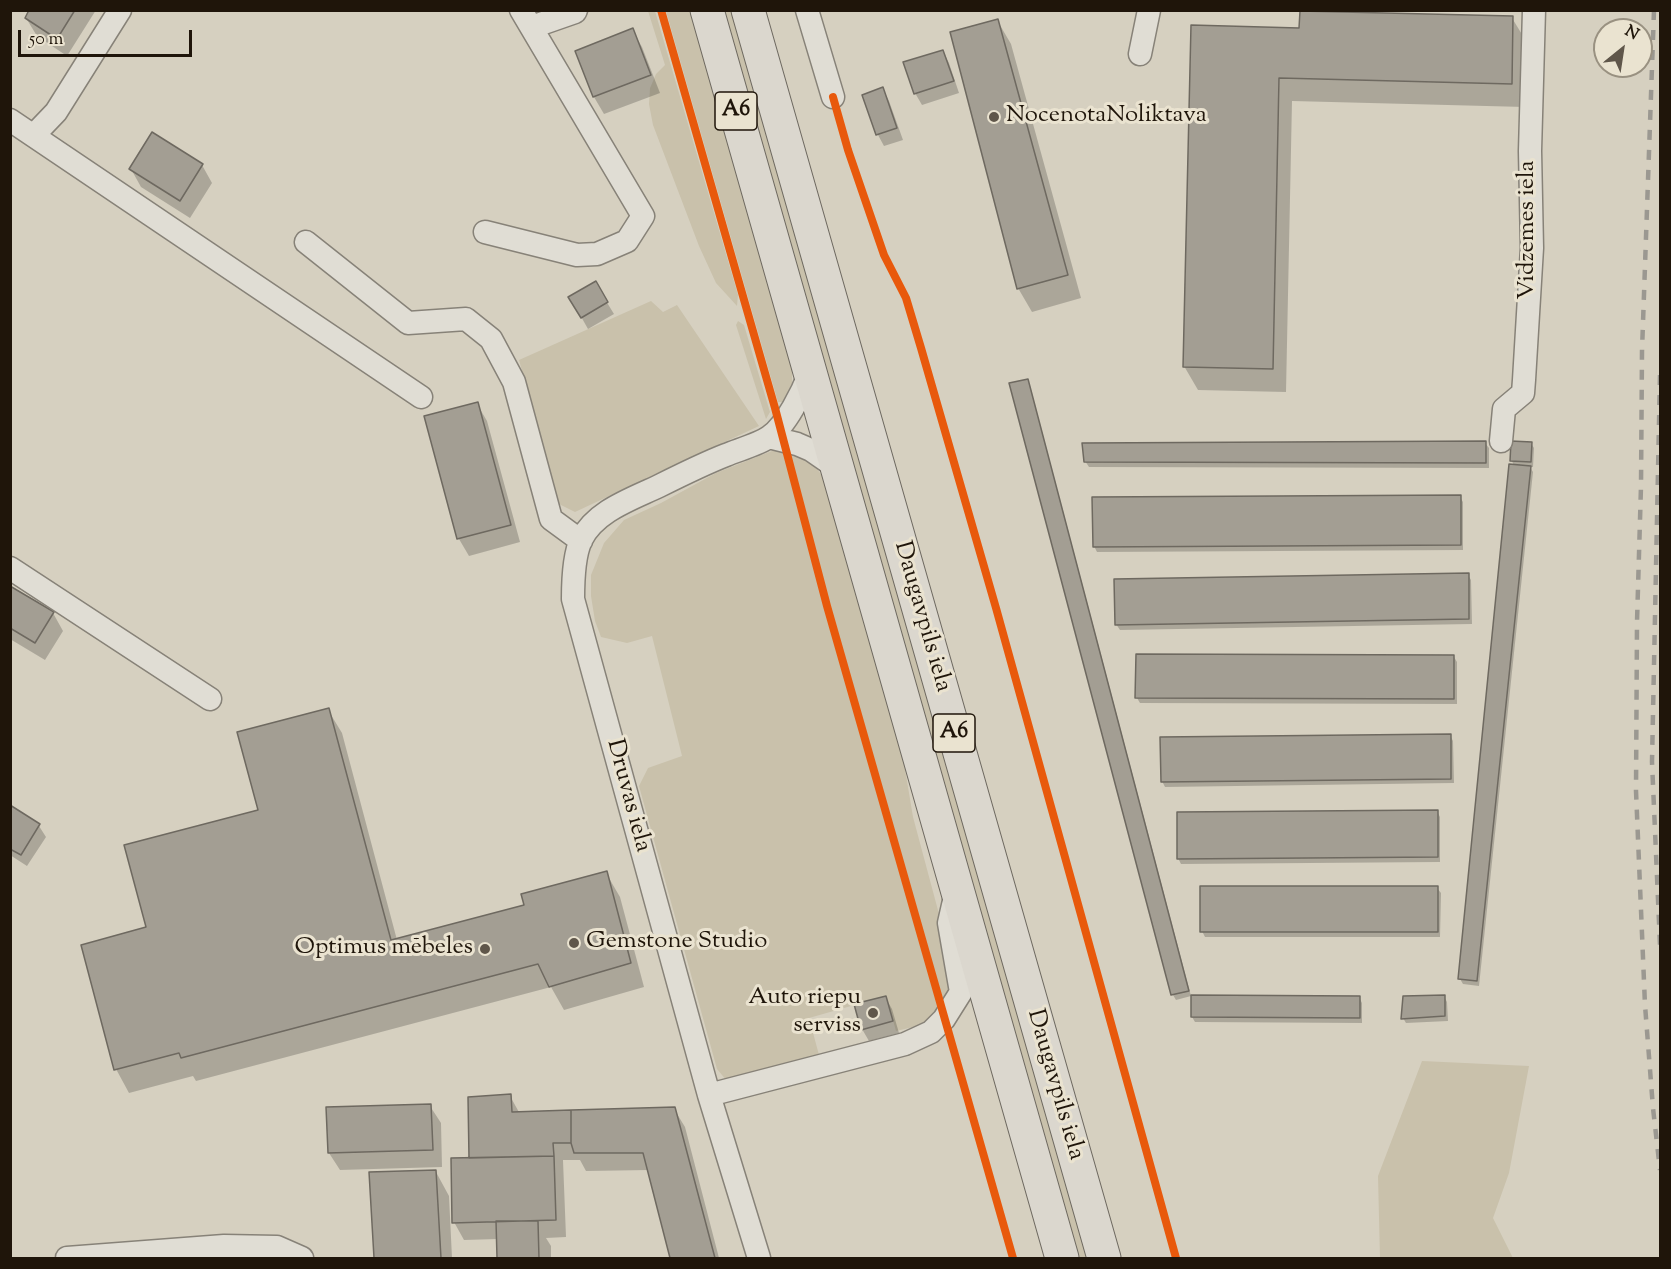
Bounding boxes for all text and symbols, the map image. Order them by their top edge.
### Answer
scale bar [21,18,195,56]
north arrow [1593,18,1653,78]
text: N [1620,21,1643,47]
text: 50 m [29,27,63,53]
road number: A6 [715,92,757,130]
place label: NocenotaNoliktava [1006,103,1207,131]
marker: NocenotaNoliktava [987,110,1001,124]
street label: Vidzemes iela [1515,160,1543,300]
street label: Daugavpils iela [886,538,956,696]
road number: A6 [933,714,975,752]
street label: Druvas iela [598,736,656,856]
place label: Gemstone Studio [586,929,767,957]
place label: Optimus mēbeles [295,935,473,963]
marker: Gemstone Studio [567,936,581,950]
marker: Optimus mēbeles [478,942,492,956]
place label: Auto riepu serviss [748,985,861,1041]
marker: Auto riepu serviss [866,1006,880,1020]
street label: Daugavpils iela [1019,1006,1089,1164]

